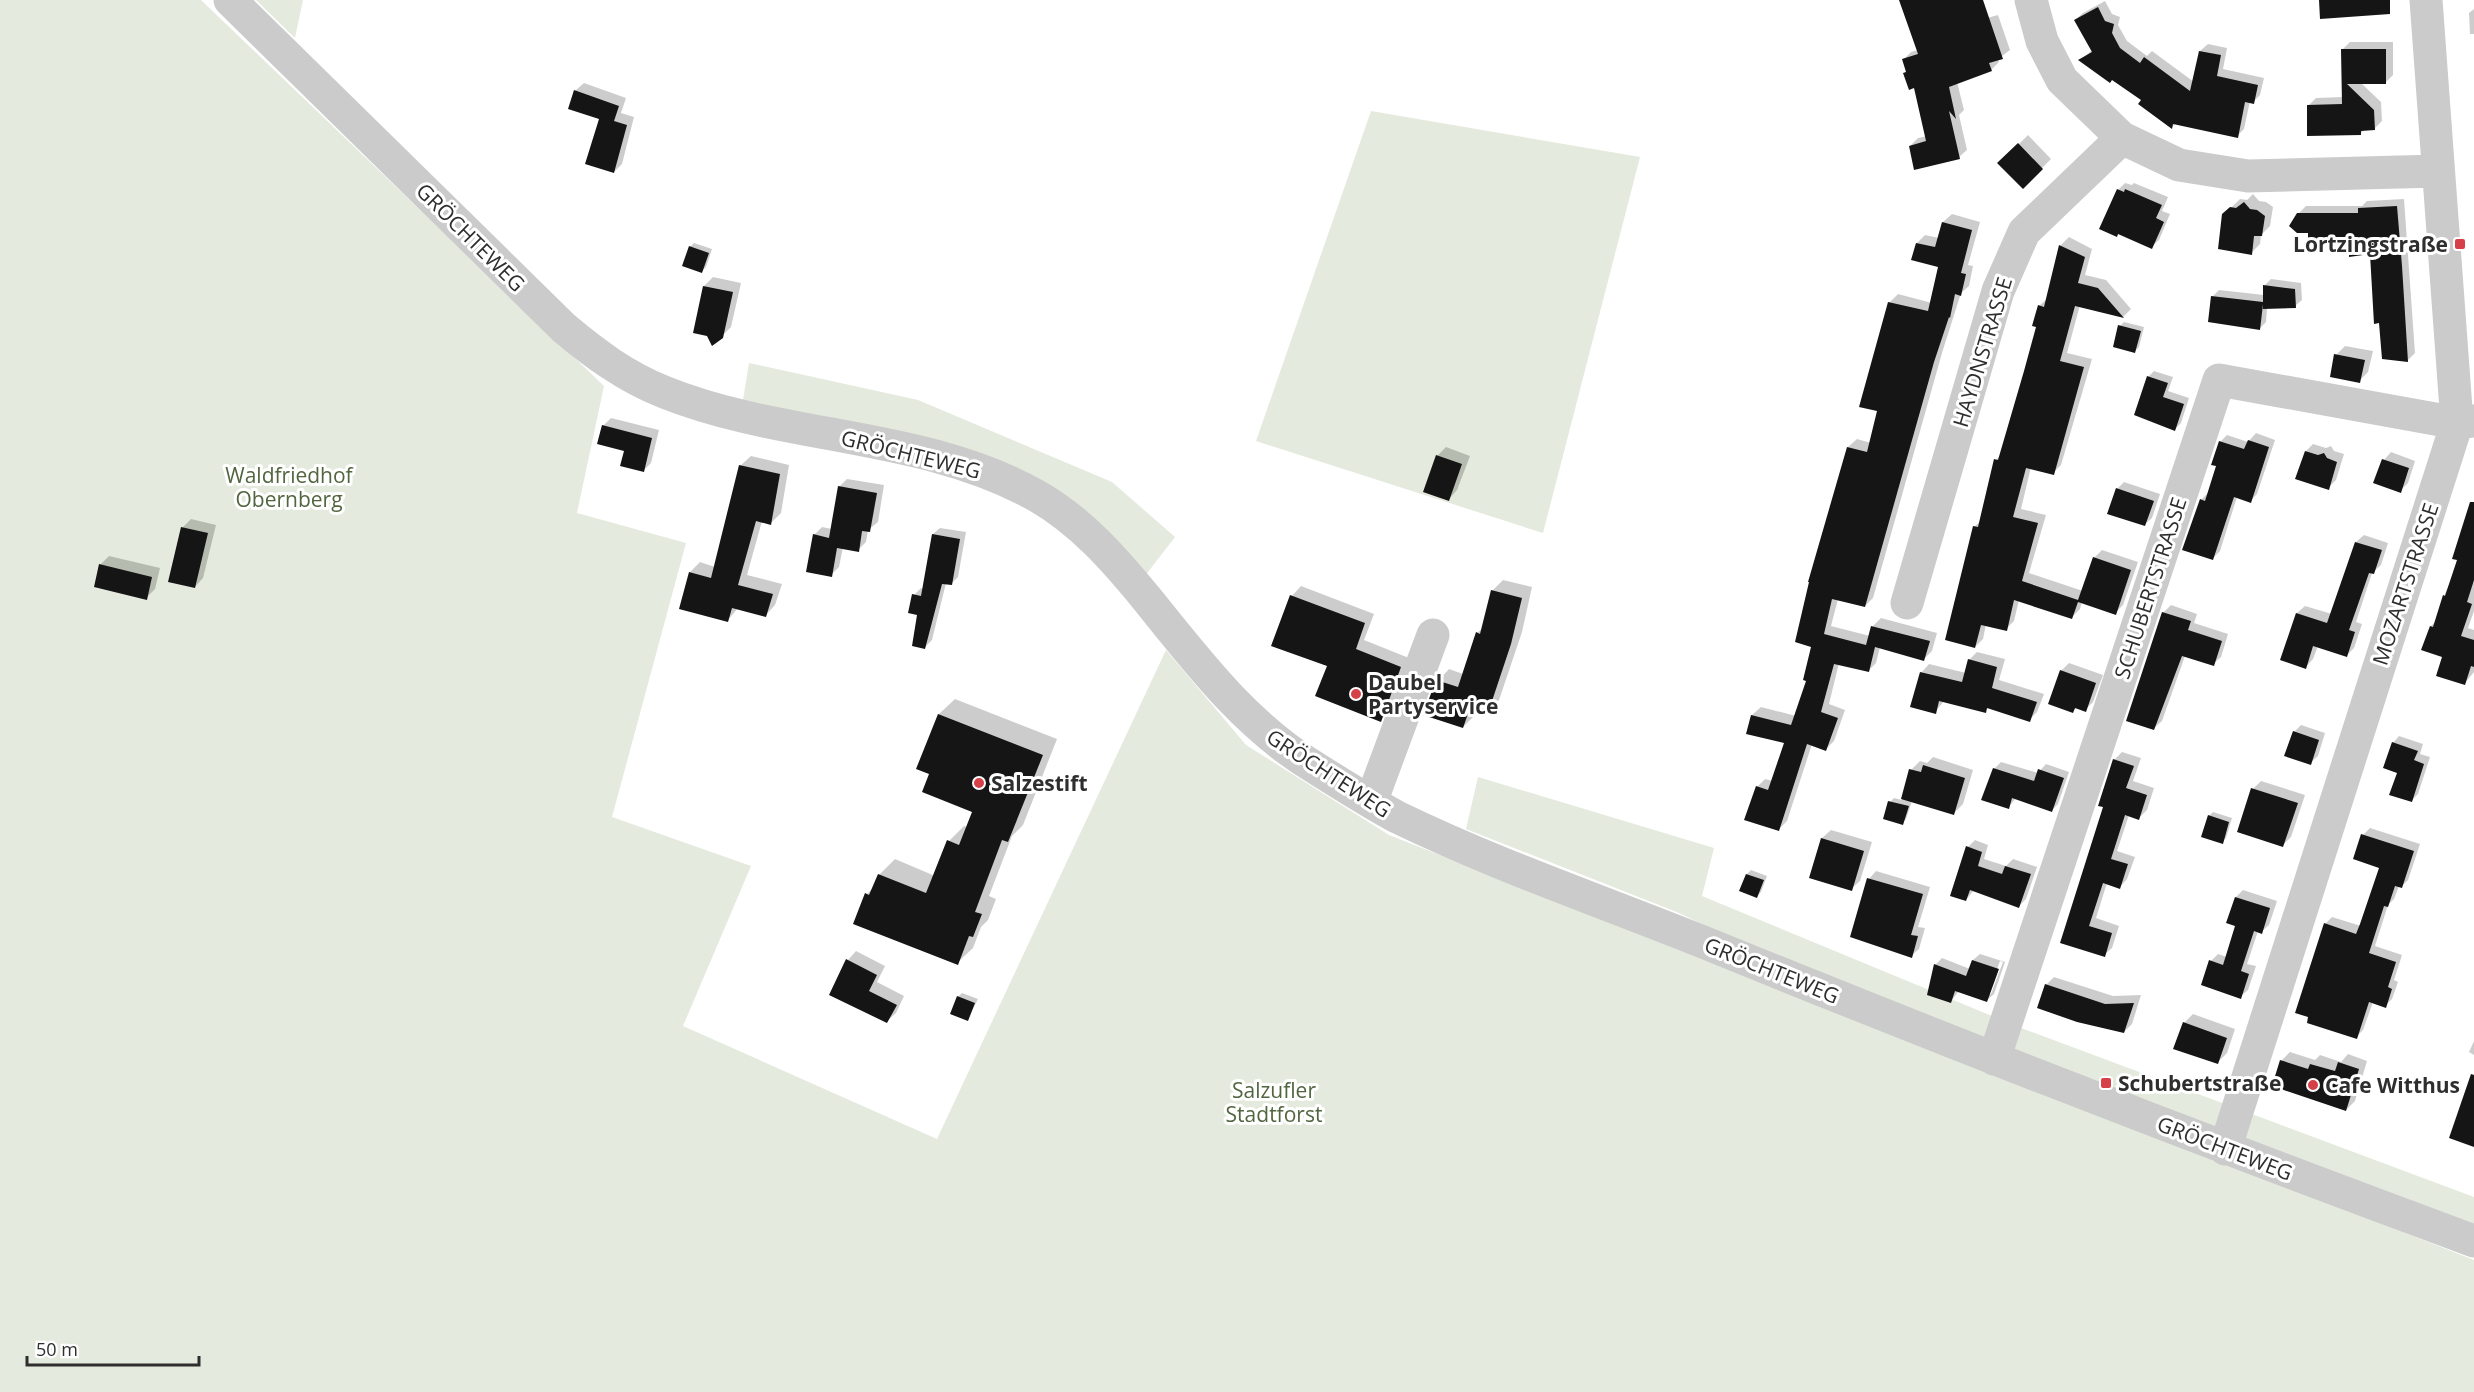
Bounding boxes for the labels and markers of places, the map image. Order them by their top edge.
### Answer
place label: Lortzingstraße [2293,230,2448,258]
marker: Lortzingstraße [2453,237,2467,251]
place label: Daubel Partyservice [1368,668,1498,720]
marker: Daubel Partyservice [1349,687,1363,701]
place label: Salzestift [991,769,1088,797]
marker: Salzestift [972,776,986,790]
place label: Schubertstraße [2118,1069,2281,1097]
place label: Cafe Witthus [2325,1071,2460,1099]
marker: Schubertstraße [2099,1076,2113,1090]
marker: Cafe Witthus [2306,1078,2320,1092]

